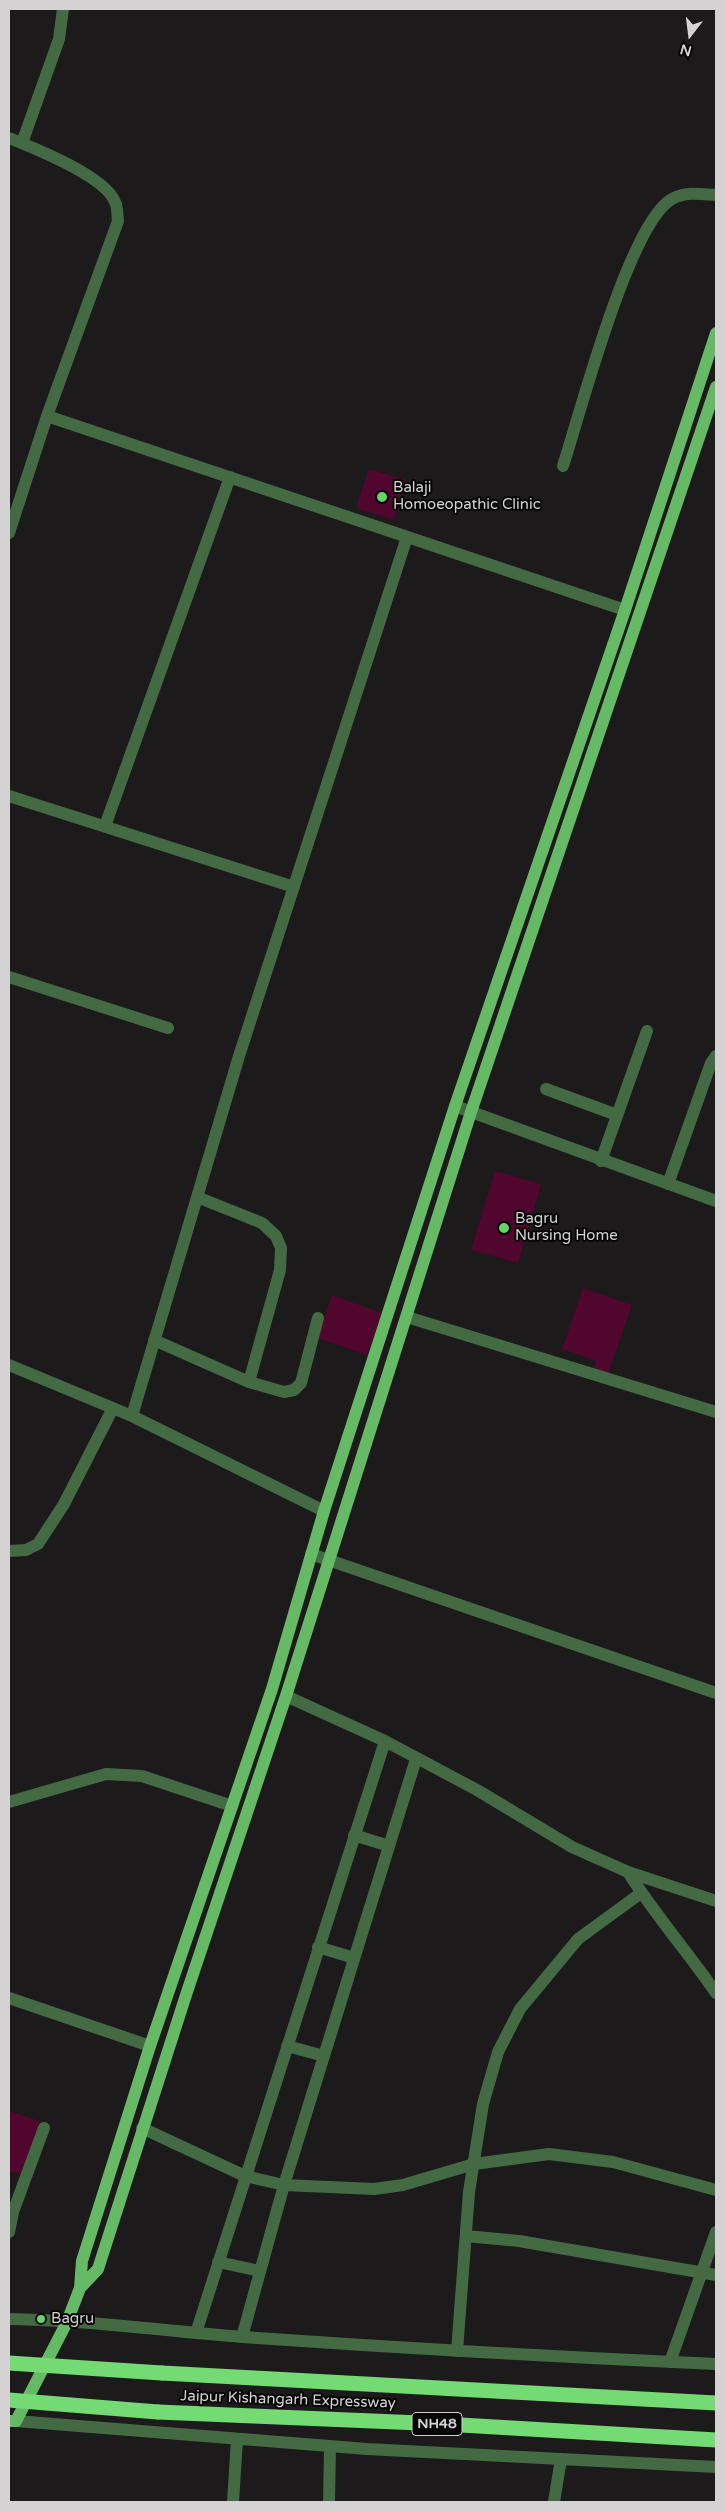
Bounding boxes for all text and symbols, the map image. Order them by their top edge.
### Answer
north arrow [665,10,715,60]
text: N [678,40,694,60]
place label: Balaji Homoeopathic Clinic [393,479,541,514]
marker: Balaji Homoeopathic Clinic [375,490,389,504]
place label: Bagru Nursing Home [515,1210,618,1245]
marker: Bagru Nursing Home [497,1221,511,1235]
place label: Bagru [51,2310,94,2328]
marker: Bagru [35,2313,47,2325]
street label: Jaipur Kishangarh Expressway [180,2387,396,2413]
road number: NH48 [412,2412,462,2436]

